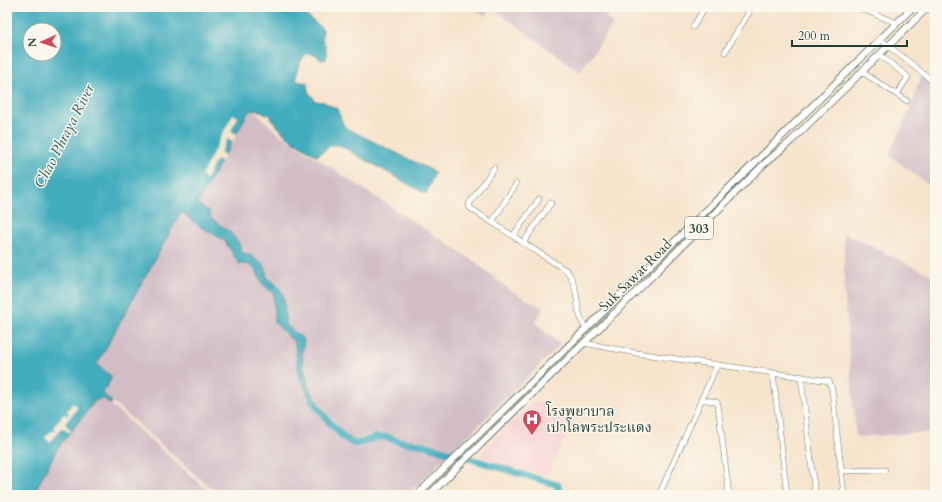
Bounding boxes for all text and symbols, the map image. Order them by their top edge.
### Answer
north arrow [22,22,62,62]
scale bar [792,22,907,48]
text: 200 m [798,28,831,44]
text: N [25,37,40,48]
water label: Chao Phraya River [29,80,99,191]
road number: 303 [685,217,713,239]
street label: Suk Sawat Road [595,235,676,316]
place label: โรงพยาบาล เปาโลพระประแดง [545,401,652,437]
hospital icon: โรงพยาบาล เปาโลพระประแดง [521,408,543,436]

